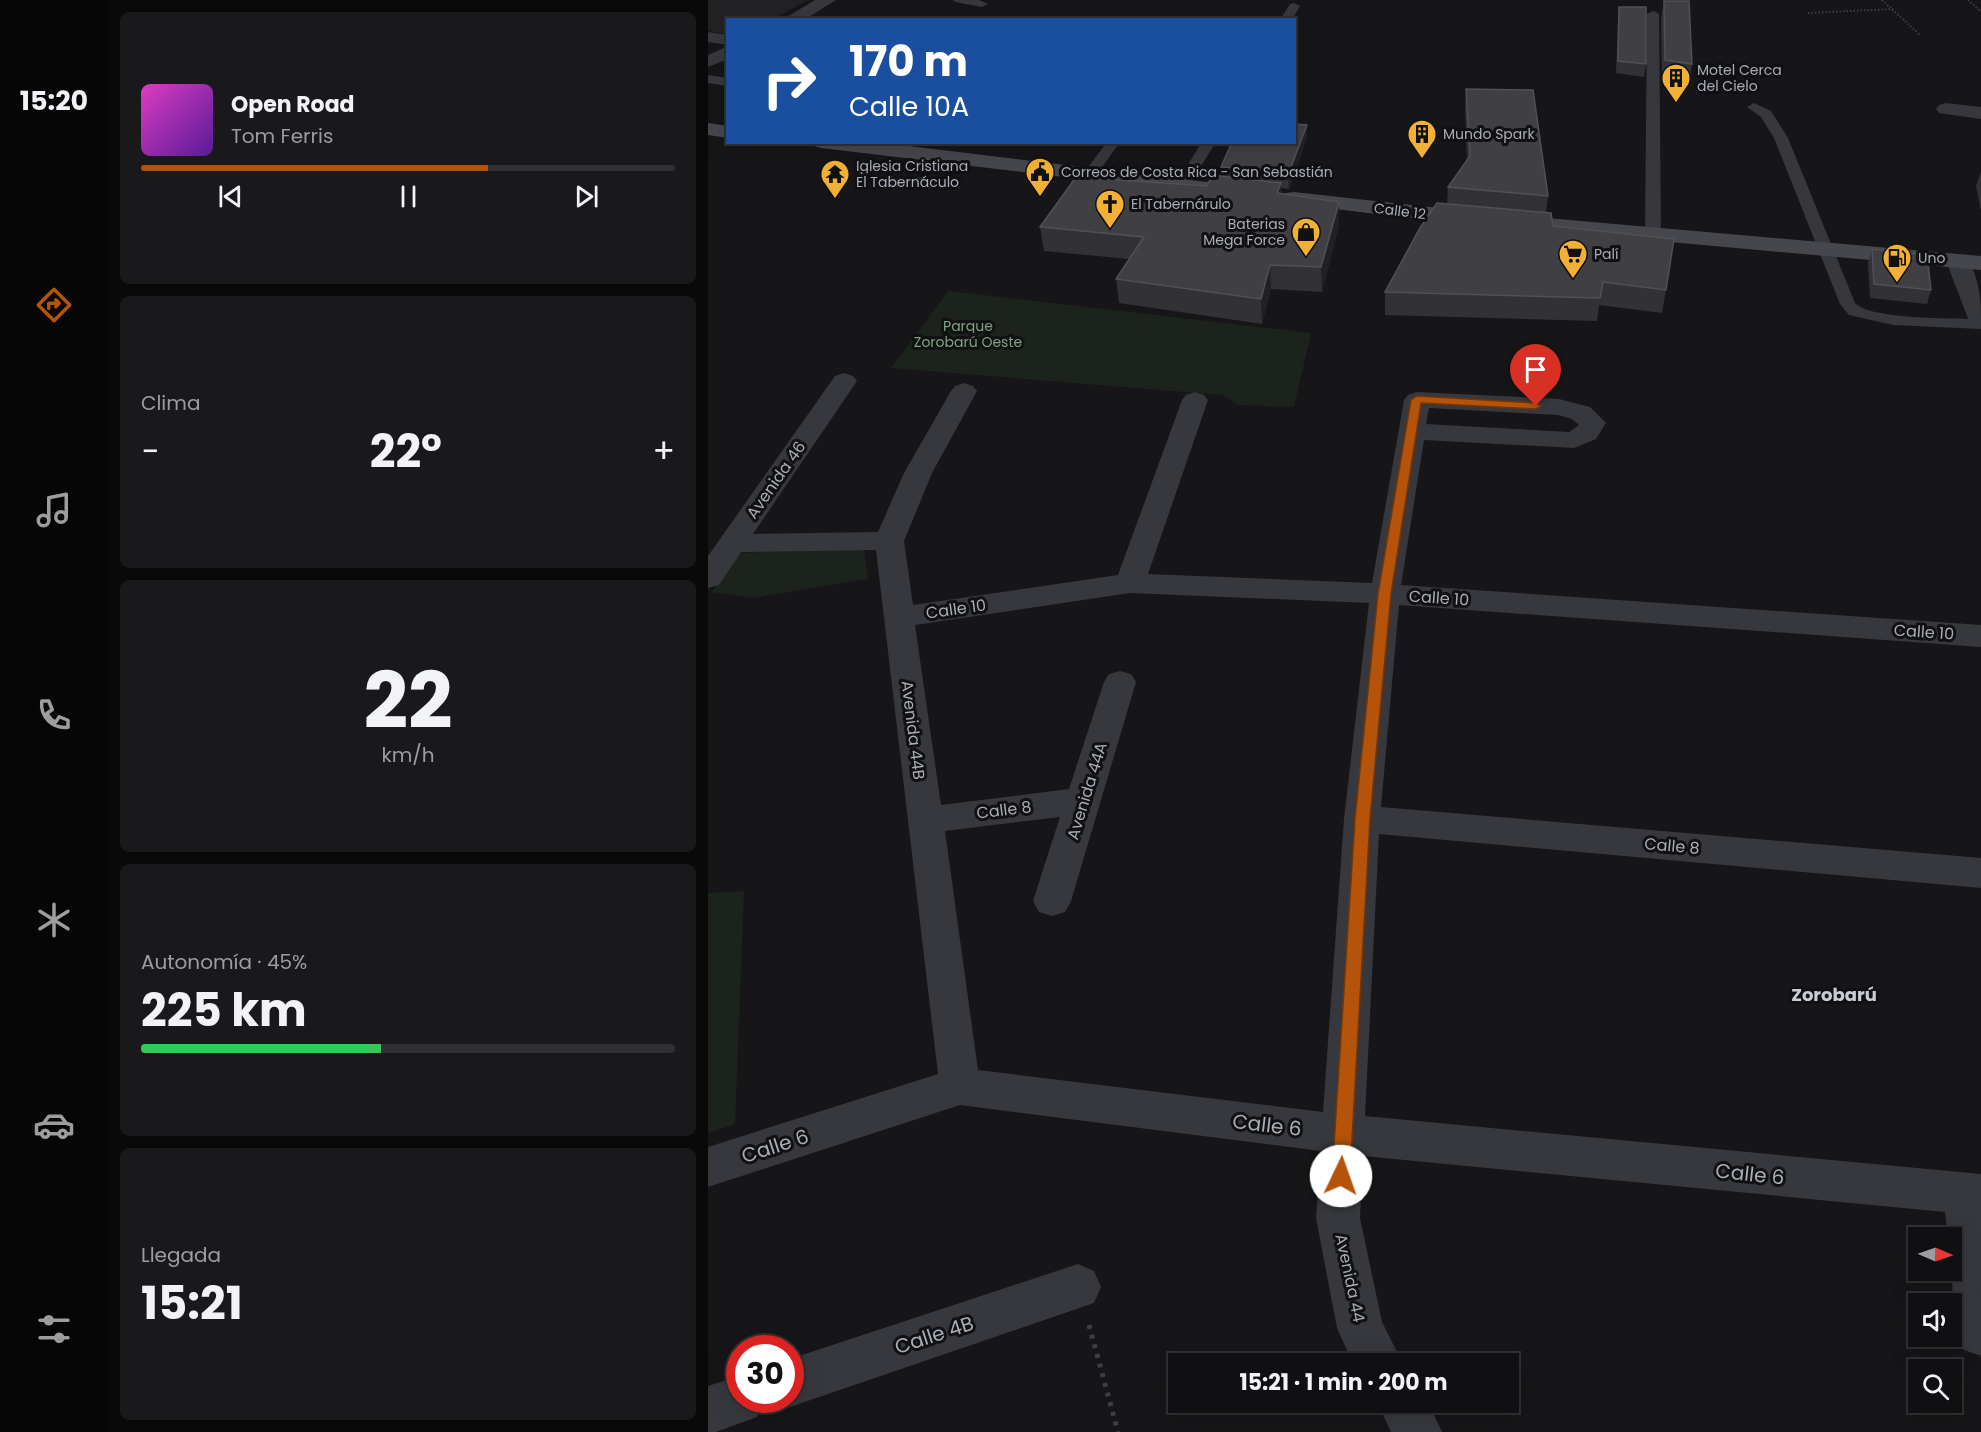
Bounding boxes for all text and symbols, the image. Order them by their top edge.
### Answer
text: 170 m [849,32,968,91]
icon: right [750,42,828,120]
place label: Motel Cerca del Cielo [1697,60,1782,96]
building icon: Motel Cerca del Cielo [1660,62,1692,104]
text: 15:20 [20,82,88,119]
text: Calle 10A [849,88,969,125]
text: Open Road [231,89,355,120]
building icon: Mundo Spark [1406,118,1438,160]
text: Tom Ferris [231,122,333,150]
place label: Mundo Spark [1443,124,1536,144]
place label: Iglesia Cristiana El Tabernáculo [856,156,968,192]
public building icon: Correos de Costa Rica - San Sebastián [1024,156,1056,198]
temple icon: Iglesia Cristiana El Tabernáculo [819,158,851,200]
place label: Correos de Costa Rica - San Sebastián [1061,162,1333,182]
icon: previous [214,180,247,213]
icon: pause [392,180,425,213]
icon: next [570,180,603,213]
church icon: El Tabernárulo [1094,188,1126,230]
place label: El Tabernárulo [1131,194,1231,214]
street label: Calle 12 [1373,198,1427,224]
place label: Baterias Mega Force [1203,214,1285,250]
shop icon: Baterias Mega Force [1290,216,1322,258]
supermarket icon: Palí [1557,238,1589,280]
fuel station icon: Uno [1881,242,1913,284]
place label: Palí [1594,244,1619,264]
place label: Uno [1918,248,1945,268]
icon: directions [33,284,75,326]
park label: Parque Zorobarú Oeste [914,316,1022,352]
pin [1510,344,1561,406]
icon: arrive [1519,353,1552,386]
text: Clima [141,389,200,417]
text: 22° [370,420,442,483]
text: − [141,428,159,475]
text: + [652,428,675,475]
street label: Avenida 46 [741,437,811,523]
icon: music [33,489,75,531]
street label: Calle 10 [1408,584,1470,612]
street label: Calle 10 [924,593,988,625]
street label: Calle 10 [1893,618,1955,646]
text: 22 [363,646,453,755]
street label: Avenida 44B [896,679,931,781]
icon: phone [33,694,75,736]
street label: Avenida 44A [1061,739,1113,843]
text: km/h [381,741,435,769]
street label: Calle 8 [975,795,1033,825]
street label: Calle 8 [1643,832,1701,860]
icon: climate [33,899,75,941]
text: Autonomía · 45% [141,948,307,976]
text: 225 km [141,979,307,1042]
district label: Zorobarú [1791,982,1877,1007]
icon: car [33,1104,75,1146]
street label: Calle 6 [1231,1107,1303,1143]
street label: Calle 6 [738,1122,812,1170]
position arrow [1309,1144,1373,1208]
street label: Calle 6 [1714,1156,1786,1192]
north arrow [1908,1227,1962,1281]
map controls [1908,1227,1962,1413]
street label: Avenida 44 [1329,1232,1371,1324]
text: Llegada [141,1241,221,1269]
text: 15:21 [141,1272,243,1335]
button: sound [1908,1293,1962,1347]
icon: filters [33,1308,75,1350]
street label: Calle 4B [891,1309,977,1361]
speed limit sign: 30 [726,1335,804,1413]
button: search [1908,1359,1962,1413]
text: 15:21 · 1 min · 200 m [1239,1367,1448,1398]

